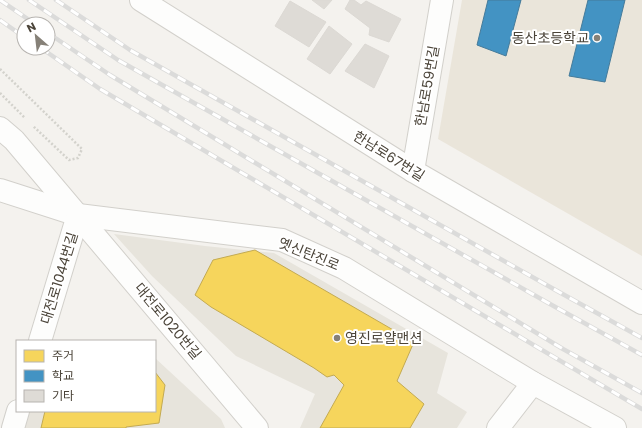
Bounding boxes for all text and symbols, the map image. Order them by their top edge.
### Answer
north arrow [16,16,56,56]
text: N [24,18,39,36]
place label: 동산초등학교 [512,28,589,48]
marker: 동산초등학교 [592,33,602,43]
street label: 한남로59번길 [410,44,444,128]
street label: 한남로67번길 [349,126,429,186]
street label: 대전로1044번길 [36,230,82,326]
street label: 옛신탄진로 [275,233,343,275]
street label: 대전로1020번길 [130,278,206,364]
place label: 영진로얄맨션 [345,328,422,348]
marker: 영진로얄맨션 [332,333,342,343]
legend [16,340,156,412]
text: 주거 [52,347,74,364]
text: 학교 [52,367,74,384]
text: 기타 [52,387,74,404]

